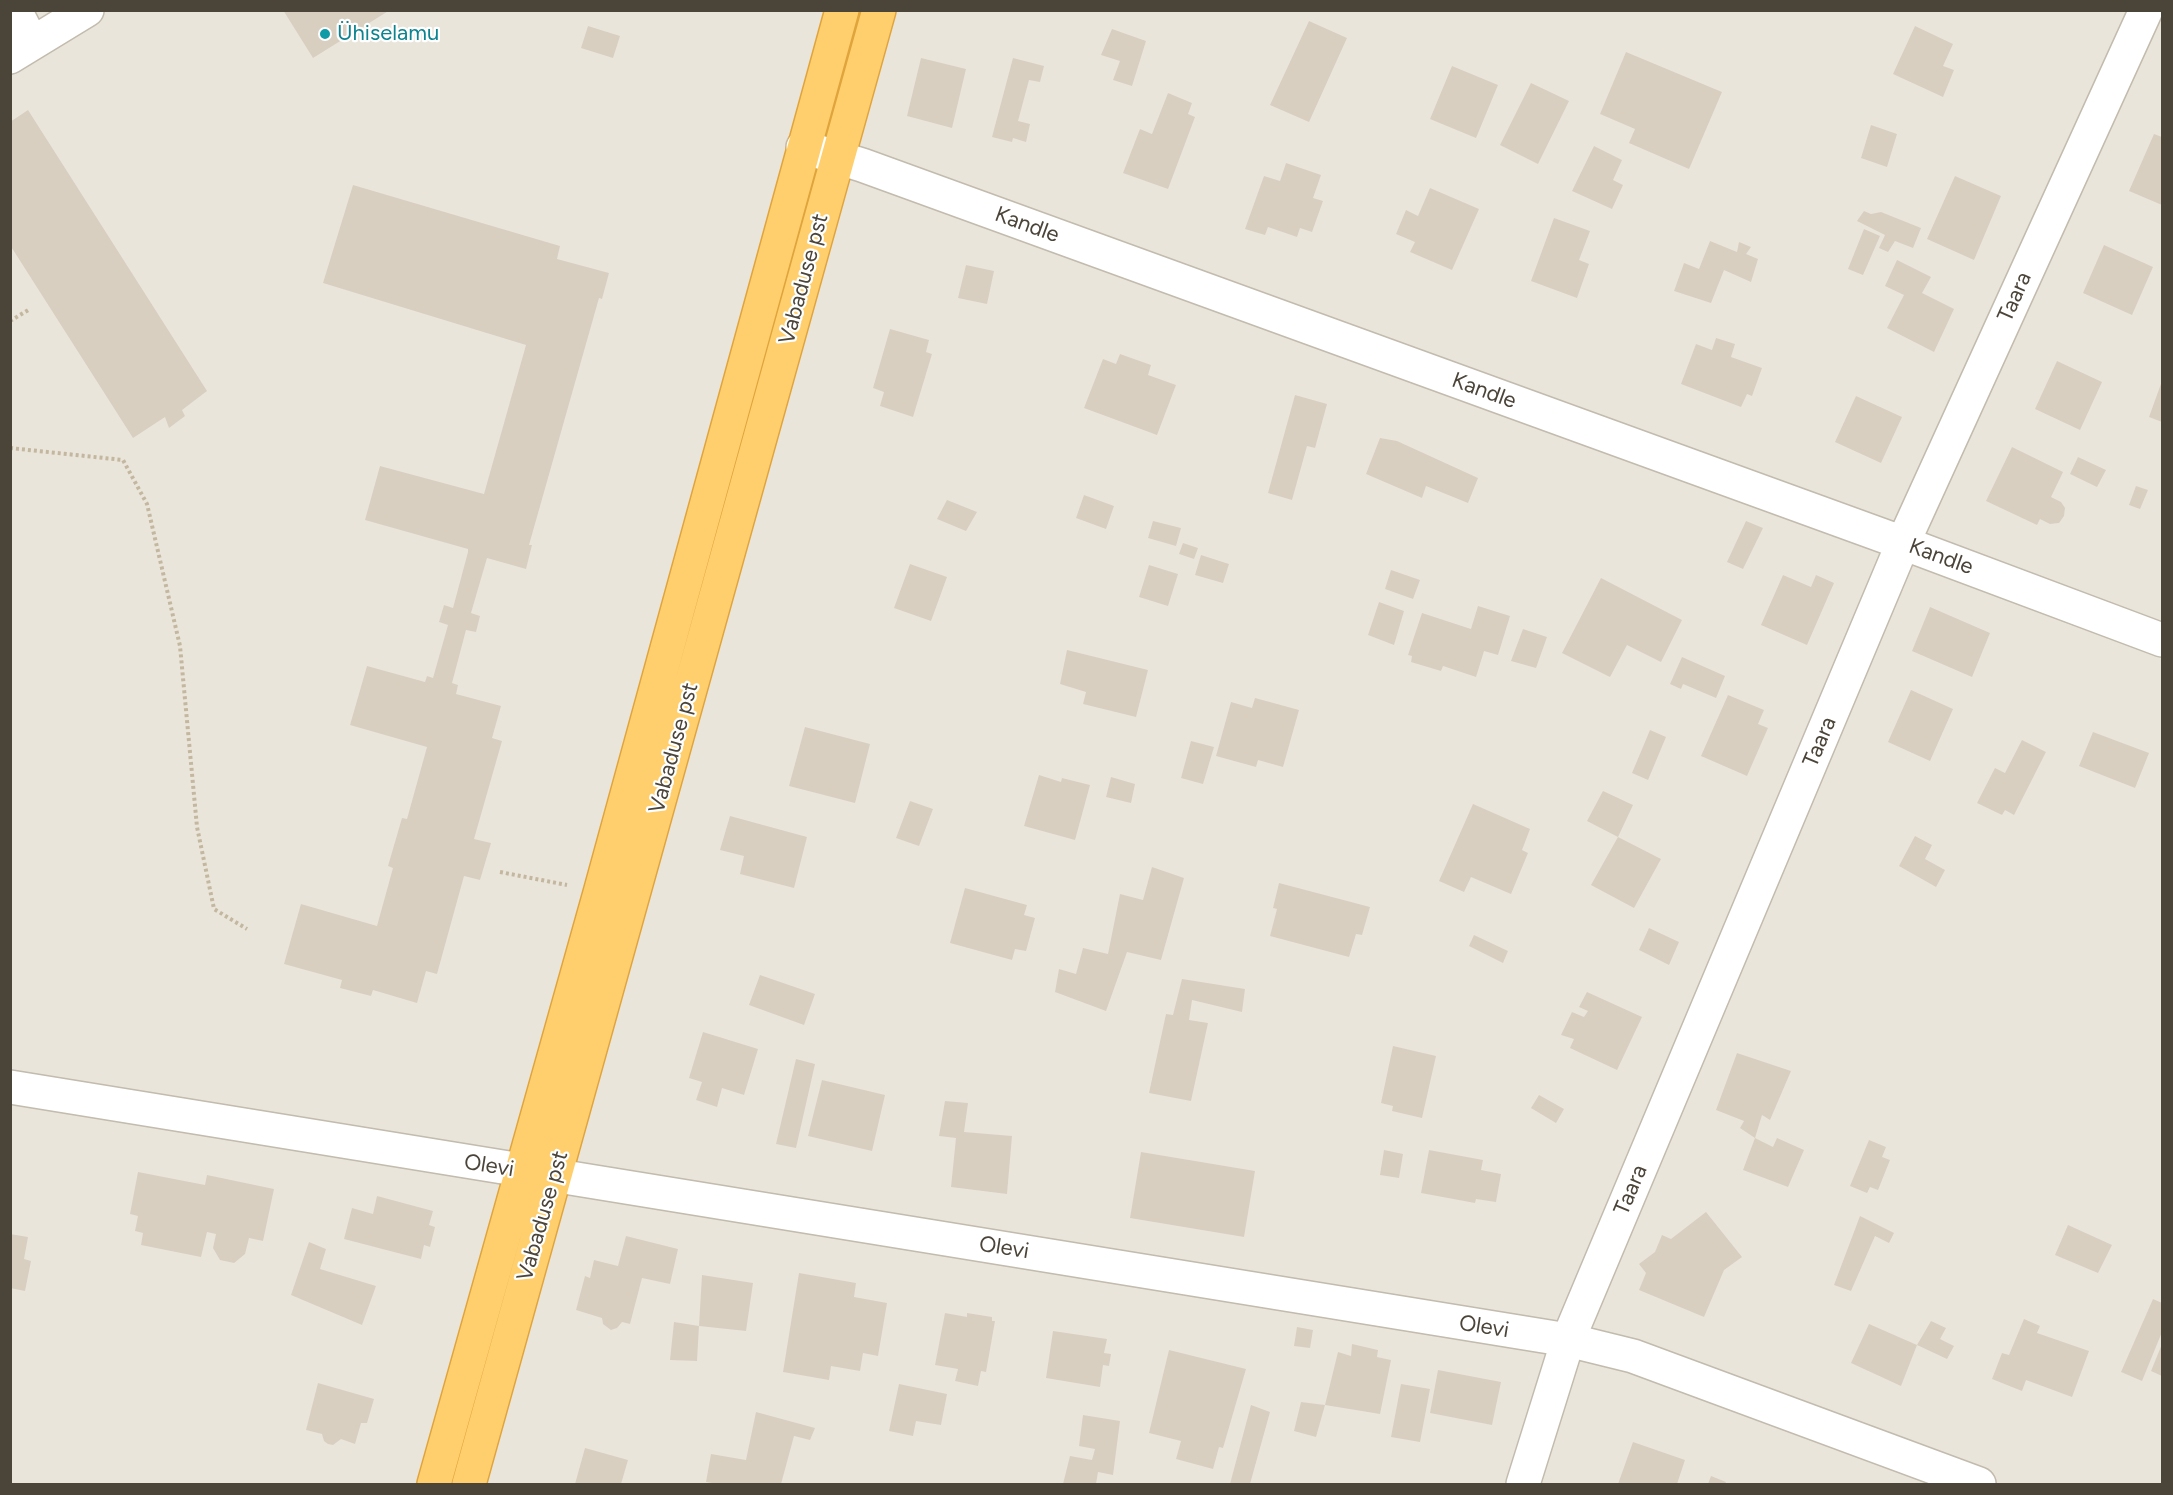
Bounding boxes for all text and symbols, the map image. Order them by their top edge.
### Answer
place label: Ühiselamu [337,21,439,47]
marker: Ühiselamu [318,27,332,41]
street label: Kandle [991,201,1063,249]
street label: Vabaduse pst [774,211,834,347]
street label: Taara [1992,268,2038,326]
street label: Kandle [1448,367,1520,415]
street label: Kandle [1905,533,1977,581]
street label: Vabaduse pst [644,680,704,816]
street label: Taara [1798,713,1842,771]
street label: Vabaduse pst [512,1148,574,1284]
street label: Olevi [462,1149,516,1183]
street label: Taara [1609,1161,1653,1219]
street label: Olevi [977,1231,1031,1265]
street label: Olevi [1457,1310,1511,1344]

